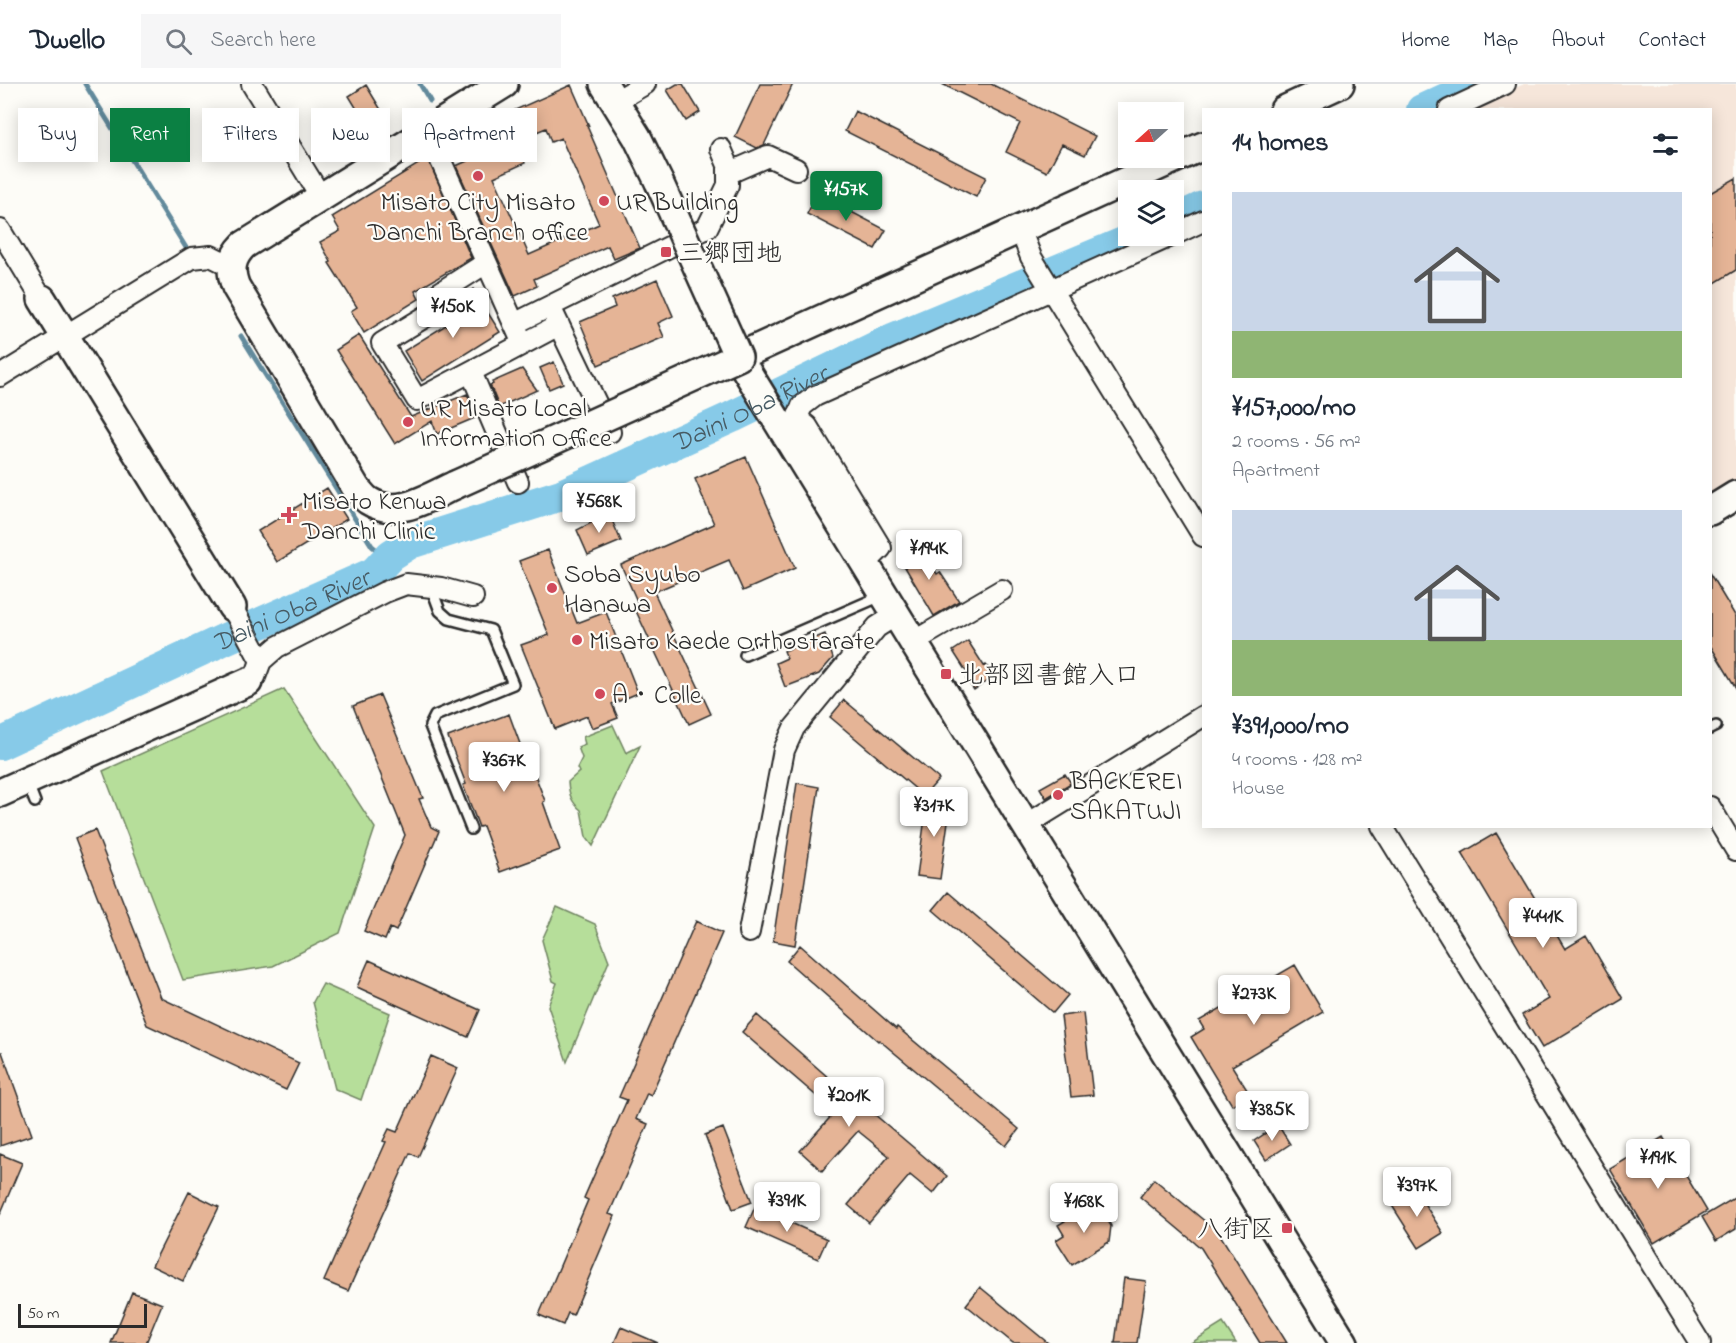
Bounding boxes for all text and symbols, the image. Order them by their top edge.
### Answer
search box [141,14,561,68]
text: Dwello [30,21,105,62]
icon: search [162,25,195,58]
text: Search here [210,25,316,57]
text: Home [1401,26,1450,56]
text: Map [1483,26,1518,56]
text: About [1551,26,1605,56]
text: Contact [1638,26,1706,56]
north arrow [1118,102,1184,168]
map controls [1118,102,1184,246]
chip: Buy [18,108,98,162]
chip: Rent [110,108,190,162]
chip: Filters [202,108,299,162]
chip: New [311,108,390,162]
chip: Apartment [402,108,537,162]
text: 14 homes [1232,125,1328,163]
icon: filters [1649,128,1682,161]
marker: Misato City Misato Danchi Branch office [471,169,485,183]
pin: ¥157K [804,171,888,222]
text: ¥157K [824,176,868,205]
button: layers [1118,180,1184,246]
place label: Misato City Misato Danchi Branch office [367,185,589,253]
place label: UR Building [616,185,738,223]
marker: UR Building [597,194,611,208]
icon: home [1403,231,1511,339]
place label: 三郷団地 [678,236,782,274]
marker: 三郷団地 [659,245,673,259]
pin: ¥150K [411,288,495,339]
text: ¥150K [431,293,475,322]
water label: Daini Oba River [665,355,838,464]
text: ¥157,000/mo [1232,390,1356,428]
place label: UR Misato Local Information Office [420,391,612,459]
marker: UR Misato Local Information Office [401,415,415,429]
text: 2 rooms · 56 m² [1232,428,1361,457]
text: Apartment [1232,457,1320,486]
pin: ¥568K [557,483,641,534]
place label: Misato Kenwa Danchi Clinic [301,484,447,552]
text: ¥568K [576,488,622,517]
marker: Misato Kenwa Danchi Clinic [280,506,298,524]
pin: ¥194K [887,530,971,581]
text: ¥194K [910,535,948,564]
icon: home [1403,549,1511,657]
place label: Soba Syubo Hanawa [564,557,701,625]
water label: Daini Oba River [206,559,380,664]
marker: Soba Syubo Hanawa [545,581,559,595]
place label: Misato Kaede Orthostarate [589,624,875,662]
marker: Misato Kaede Orthostarate [570,633,584,647]
place label: 北部図書館入口 [958,658,1140,696]
marker: 北部図書館入口 [939,667,953,681]
place label: A・Colle [612,678,702,716]
marker: A・Colle [593,687,607,701]
text: ¥391,000/mo [1232,708,1349,746]
pin: ¥367K [462,742,546,793]
text: 4 rooms · 128 m² [1232,746,1362,775]
text: ¥367K [483,747,525,776]
place label: BACKEREI SAKATUJI [1069,764,1182,832]
text: House [1232,775,1285,804]
pin: ¥317K [892,787,976,838]
marker: BACKEREI SAKATUJI [1051,788,1065,802]
text: ¥317K [914,792,954,821]
pin: ¥441K [1501,898,1585,949]
text: ¥441K [1523,903,1563,932]
pin: ¥273K [1212,975,1296,1026]
text: ¥273K [1232,980,1276,1009]
pin: ¥201K [807,1077,891,1128]
text: ¥201K [828,1082,870,1111]
pin: ¥385K [1230,1091,1314,1142]
text: ¥385K [1250,1096,1294,1125]
pin: ¥191K [1616,1139,1700,1190]
text: ¥191K [1640,1144,1676,1173]
pin: ¥397K [1375,1167,1459,1218]
text: ¥397K [1397,1172,1437,1201]
pin: ¥391K [745,1182,829,1233]
pin: ¥168K [1042,1183,1126,1234]
text: ¥391K [768,1187,806,1216]
text: ¥168K [1064,1188,1104,1217]
place label: 八街区 [1197,1212,1275,1250]
marker: 八街区 [1280,1221,1294,1235]
scale bar [18,1301,147,1328]
text: 50 m [27,1302,59,1326]

